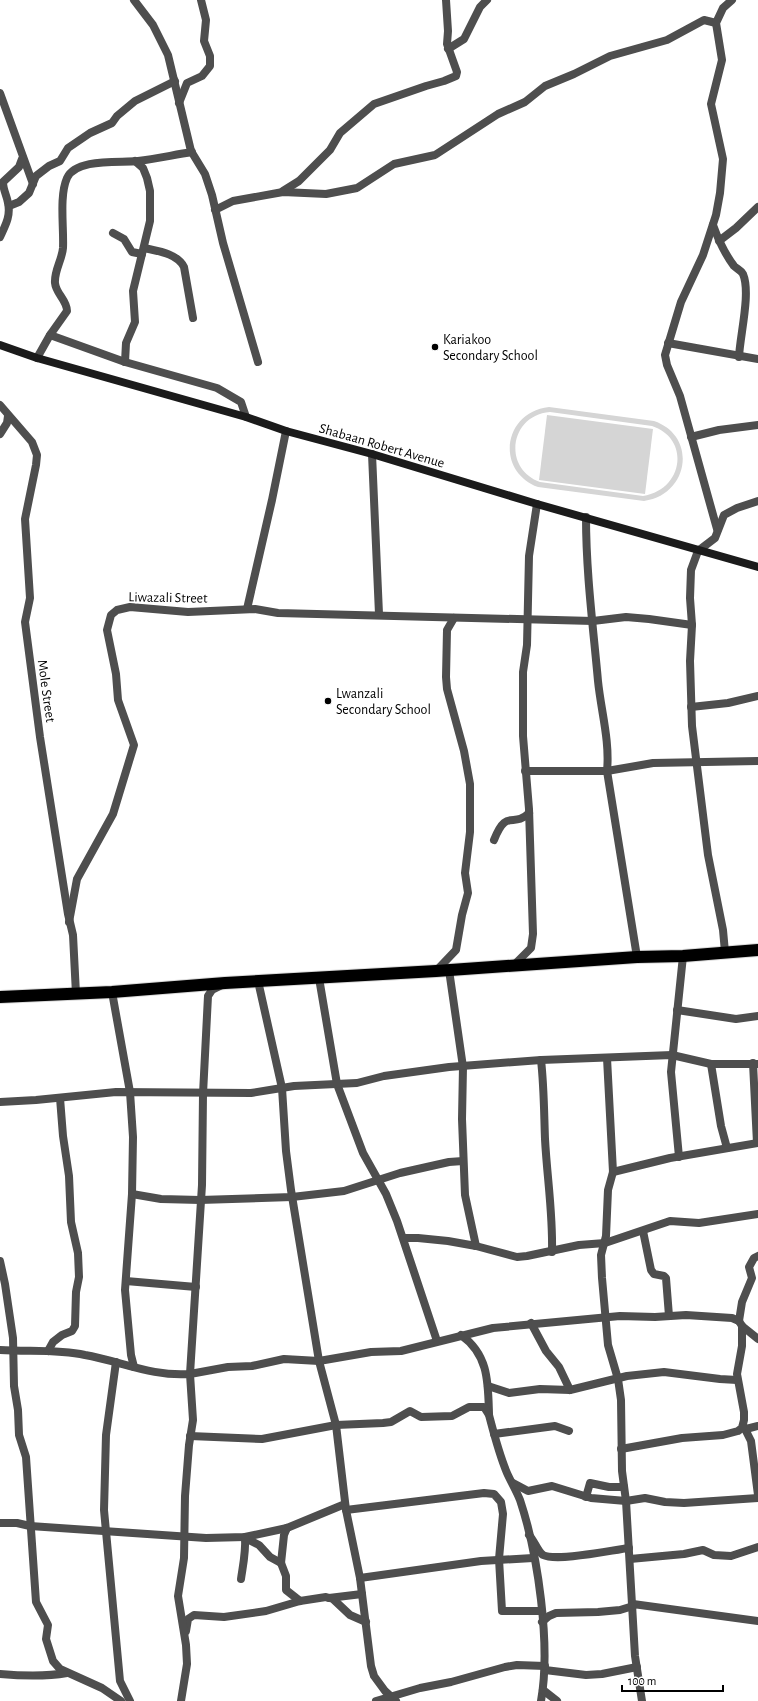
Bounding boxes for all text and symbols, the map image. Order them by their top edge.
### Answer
place label: Kariakoo Secondary School [443,333,538,363]
marker: Kariakoo Secondary School [430,342,440,352]
street label: Shabaan Robert Avenue [317,421,446,471]
street label: Liwazali Street [128,590,208,606]
street label: Mole Street [35,659,57,724]
place label: Lwanzali Secondary School [336,687,431,717]
marker: Lwanzali Secondary School [323,696,333,706]
scale bar [622,1667,723,1693]
text: 100 m [628,1675,656,1687]

